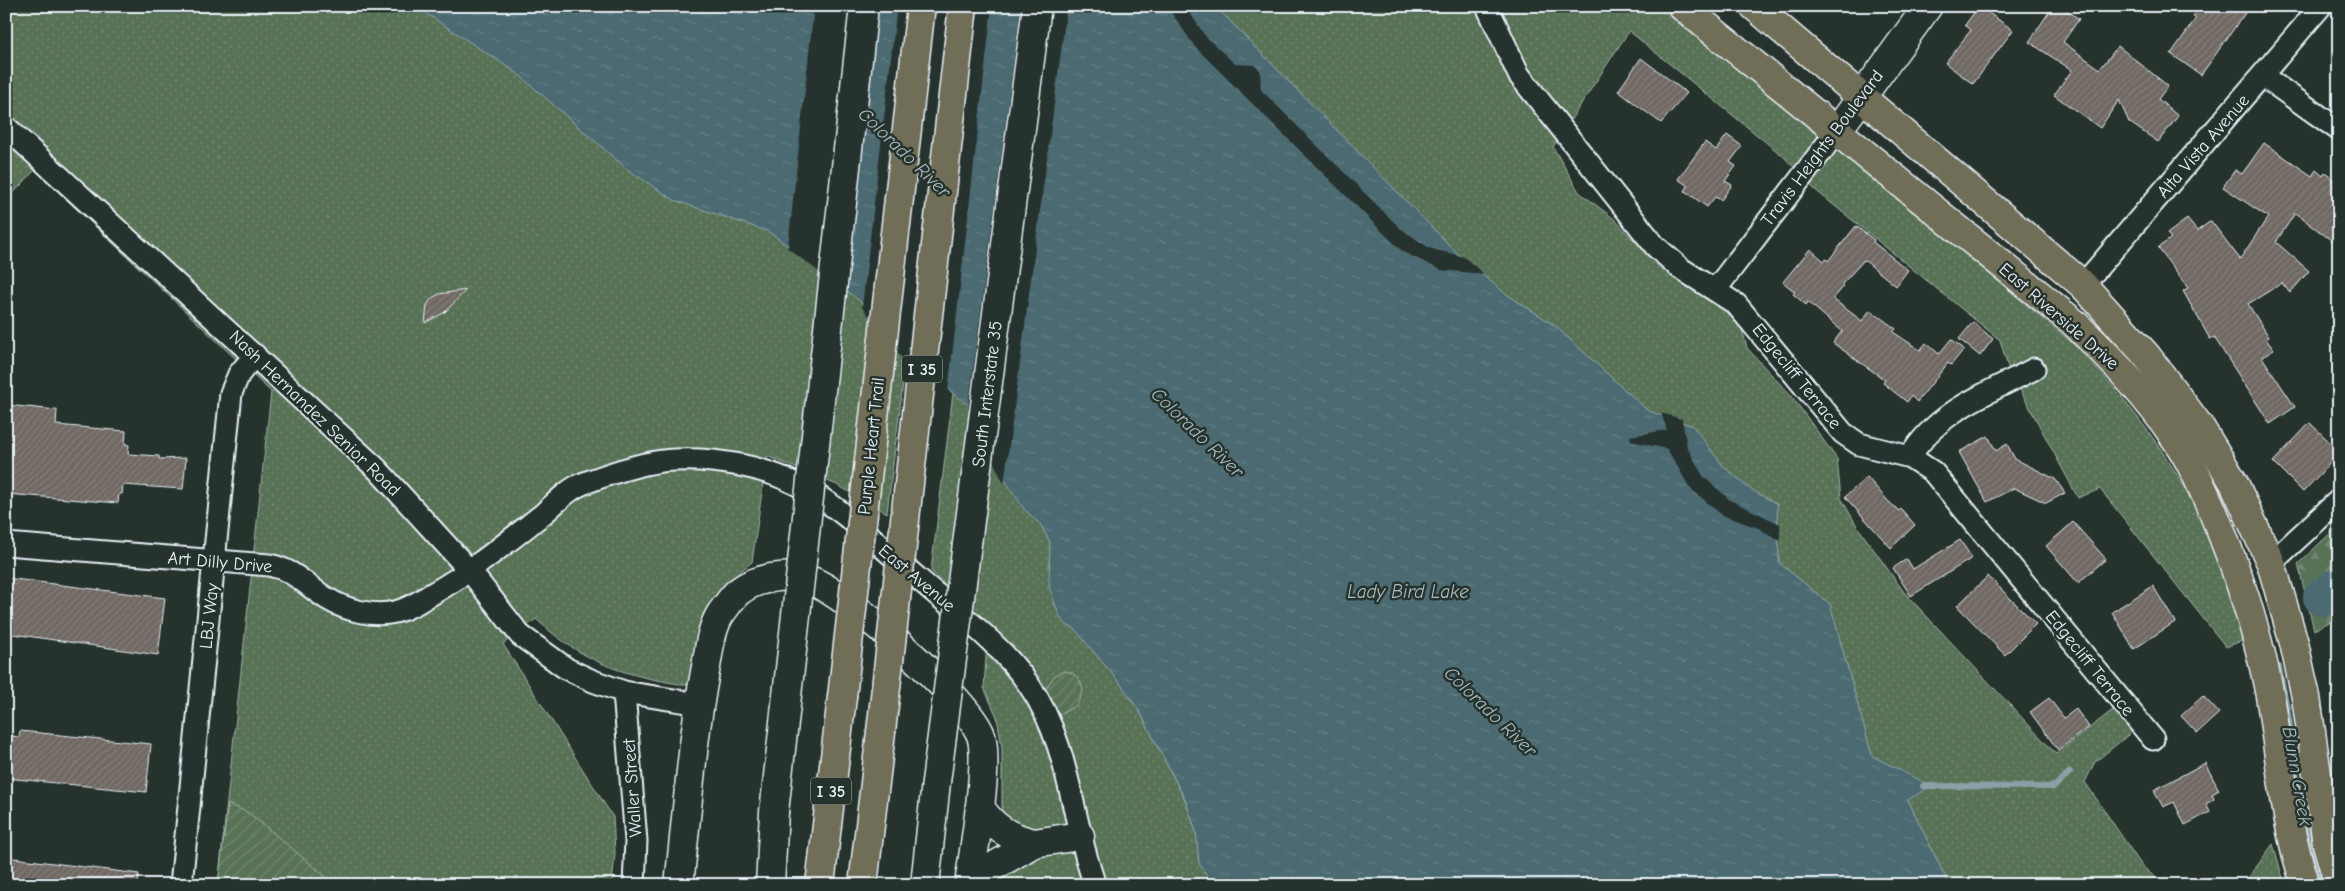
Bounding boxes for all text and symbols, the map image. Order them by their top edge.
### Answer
street label: Travis Heights Boulevard [1757,66,1888,230]
street label: Alta Vista Avenue [2153,90,2254,202]
water label: Colorado River [854,103,956,203]
street label: East Riverside Drive [1994,259,2123,374]
street label: Edgecliff Terrace [1748,319,1846,433]
street label: South Interstate 35 [968,320,1007,468]
street label: Nash Hernandez Senior Road [225,326,405,501]
road number: I 35 [902,356,942,382]
street label: Purple Heart Trail [854,376,889,516]
water label: Colorado River [1147,383,1249,483]
street label: East Avenue [874,540,959,617]
street label: Art Dilly Drive [167,547,273,578]
street label: LBJ Way [196,581,223,650]
water label: Lady Bird Lake [1347,581,1469,603]
street label: Edgecliff Terrace [2041,606,2139,720]
water label: Colorado River [1440,662,1542,762]
water label: Blunn Creek [2277,725,2317,828]
street label: Waller Street [619,737,646,838]
road number: I 35 [811,778,851,804]

